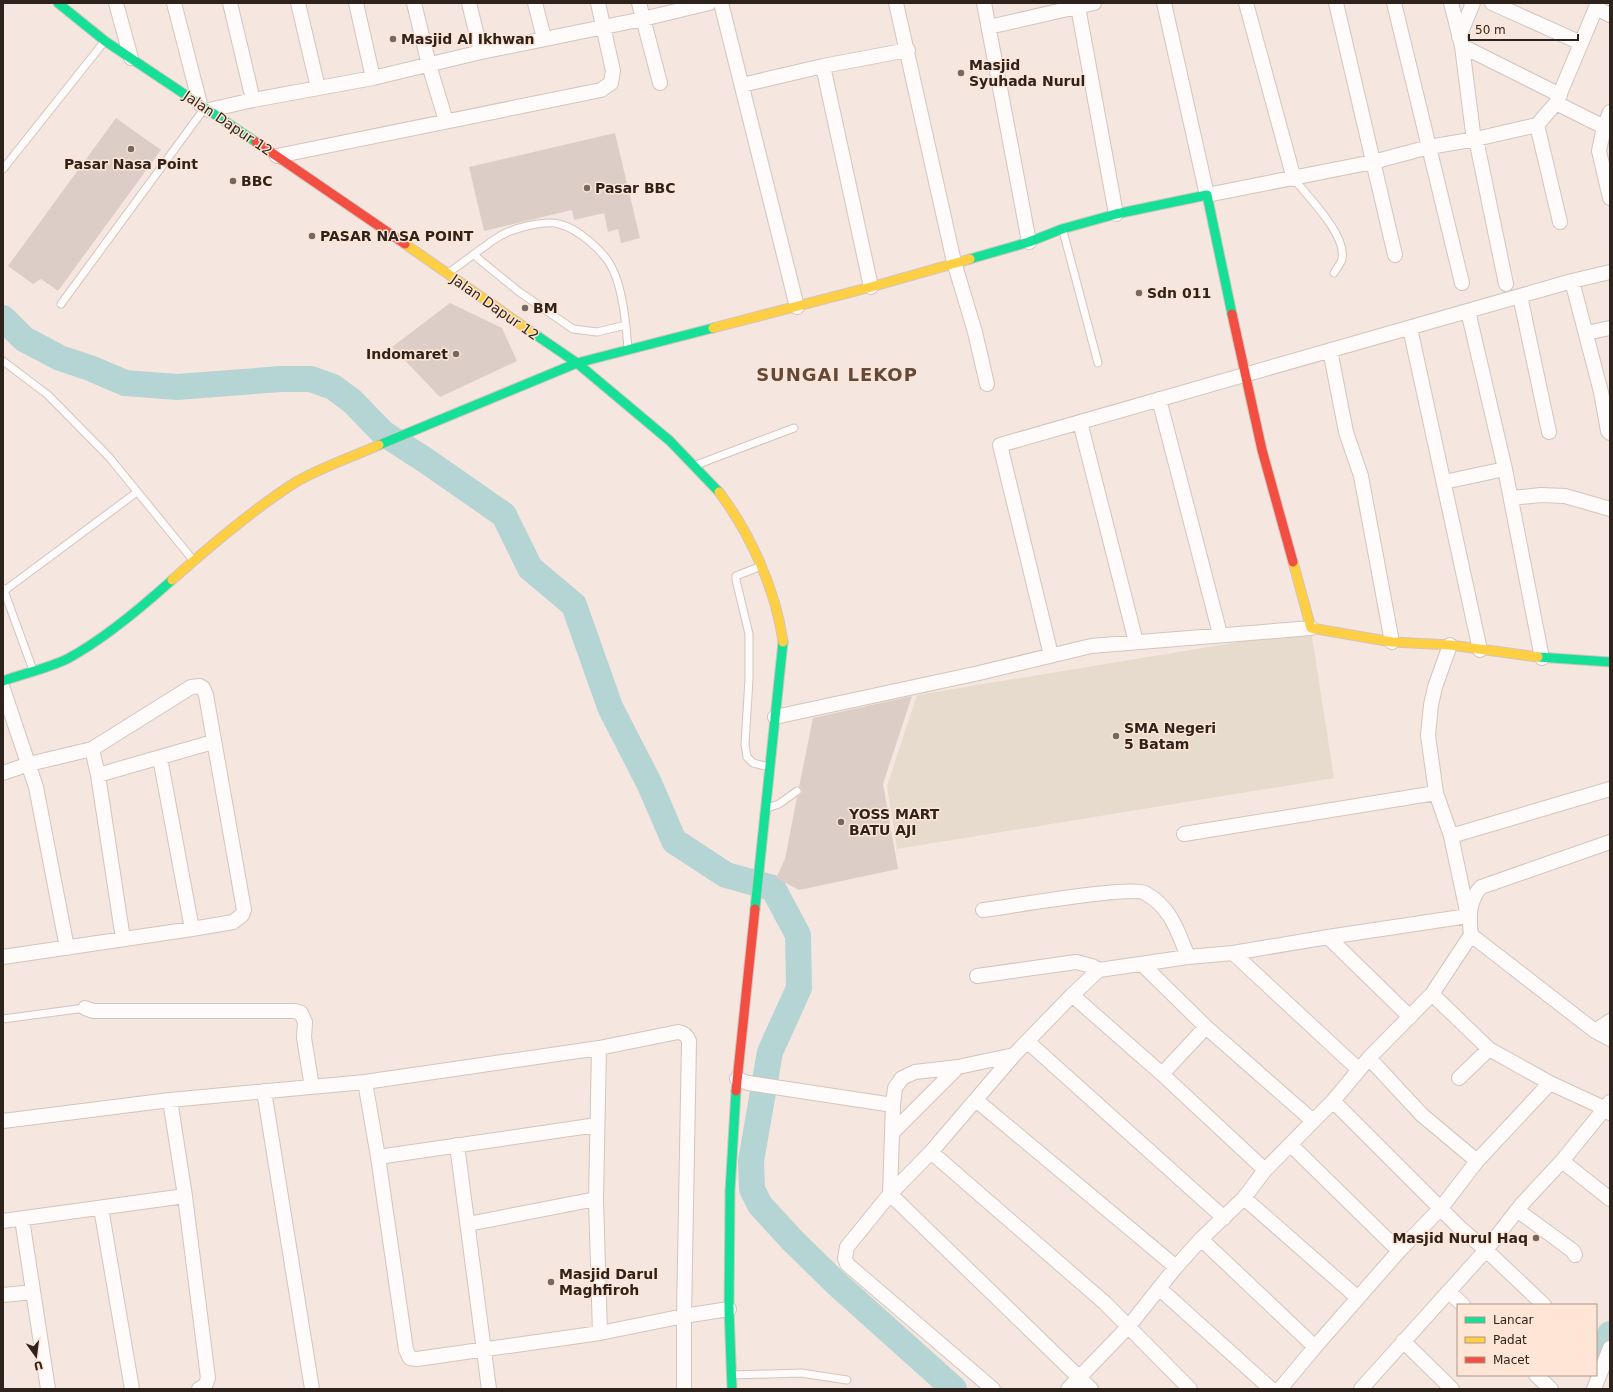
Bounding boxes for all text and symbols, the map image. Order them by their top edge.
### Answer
scale bar [1469,16,1578,42]
text: 50 m [1475,23,1506,37]
place label: Masjid Al Ikhwan [401,31,535,47]
marker: Masjid Al Ikhwan [388,34,398,44]
place label: Masjid Syuhada Nurul [969,57,1085,89]
marker: Masjid Syuhada Nurul [956,68,966,78]
street label: Jalan Dapur 12 [180,87,275,159]
marker: Pasar Nasa Point [126,144,136,154]
place label: Pasar Nasa Point [64,156,198,172]
place label: BBC [241,173,273,189]
marker: BBC [228,176,238,186]
place label: Pasar BBC [595,180,676,196]
marker: Pasar BBC [582,183,592,193]
place label: PASAR NASA POINT [320,228,474,244]
marker: PASAR NASA POINT [307,231,317,241]
street label: Jalan Dapur 12 [447,270,542,343]
place label: Sdn 011 [1147,285,1211,301]
marker: Sdn 011 [1134,288,1144,298]
place label: BM [533,300,558,316]
marker: BM [520,303,530,313]
place label: Indomaret [366,346,448,362]
marker: Indomaret [451,349,461,359]
district label: SUNGAI LEKOP [756,364,918,385]
place label: SMA Negeri 5 Batam [1124,720,1216,752]
marker: SMA Negeri 5 Batam [1111,731,1121,741]
place label: YOSS MART BATU AJI [848,806,940,838]
marker: YOSS MART BATU AJI [836,817,846,827]
place label: Masjid Nurul Haq [1392,1230,1528,1246]
marker: Masjid Nurul Haq [1531,1233,1541,1243]
place label: Masjid Darul Maghfiroh [559,1266,658,1298]
marker: Masjid Darul Maghfiroh [546,1277,556,1287]
legend [1457,1304,1597,1376]
text: Lancar [1493,1313,1534,1327]
text: Padat [1493,1333,1527,1347]
north arrow [16,1336,56,1376]
text: Macet [1493,1353,1530,1367]
text: U [32,1358,44,1373]

